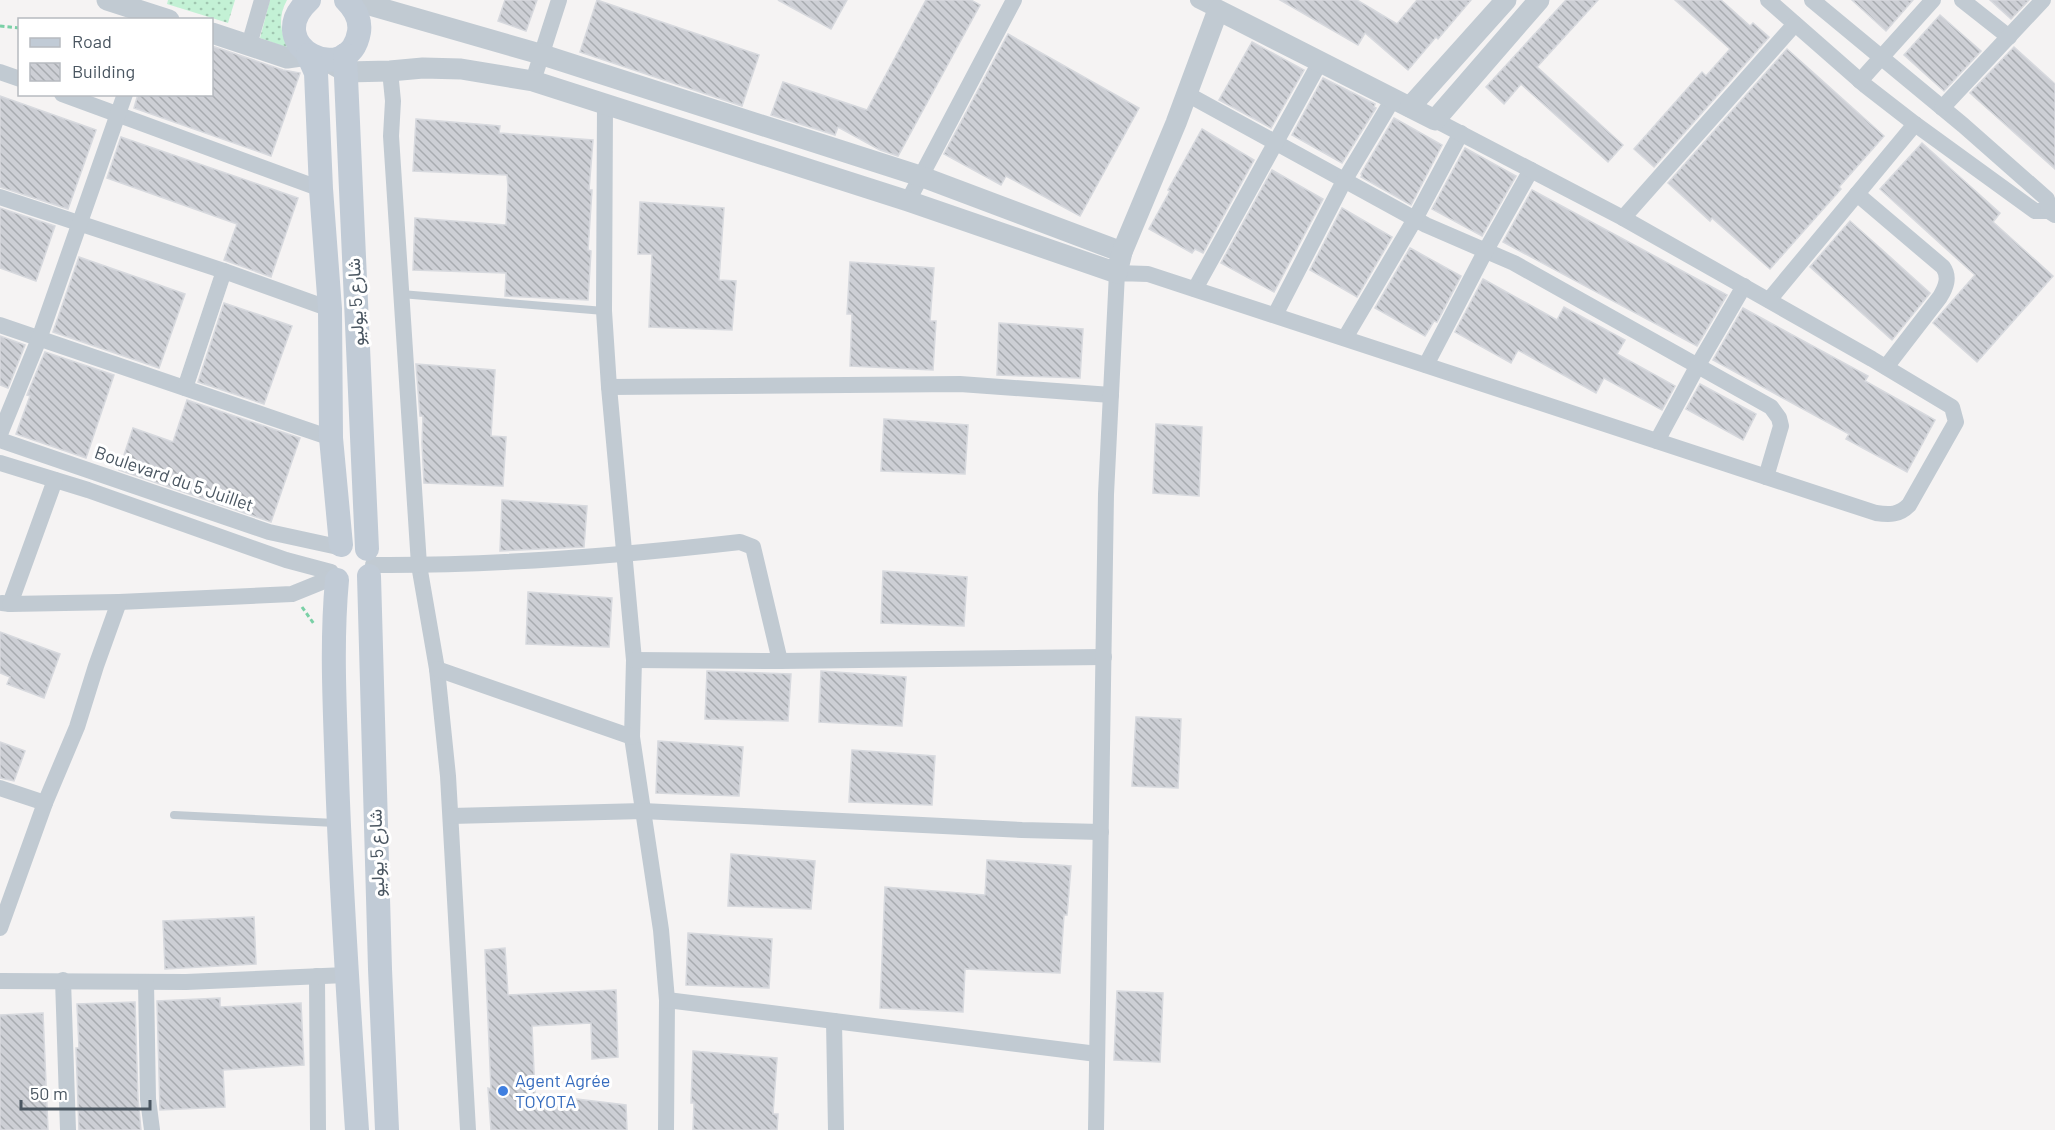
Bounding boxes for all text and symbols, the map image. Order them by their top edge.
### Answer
legend [18,18,213,96]
text: Road [72,30,112,52]
text: Building [72,60,135,82]
street label: شارع 5 يوليو [342,257,370,347]
street label: Boulevard du 5 Juillet [92,441,257,516]
street label: شارع 5 يوليو [363,809,391,897]
place label: Agent Agrée TOYOTA [515,1069,610,1112]
scale bar [21,1073,150,1111]
text: 50 m [30,1082,68,1104]
marker: Agent Agrée TOYOTA [496,1084,510,1098]

